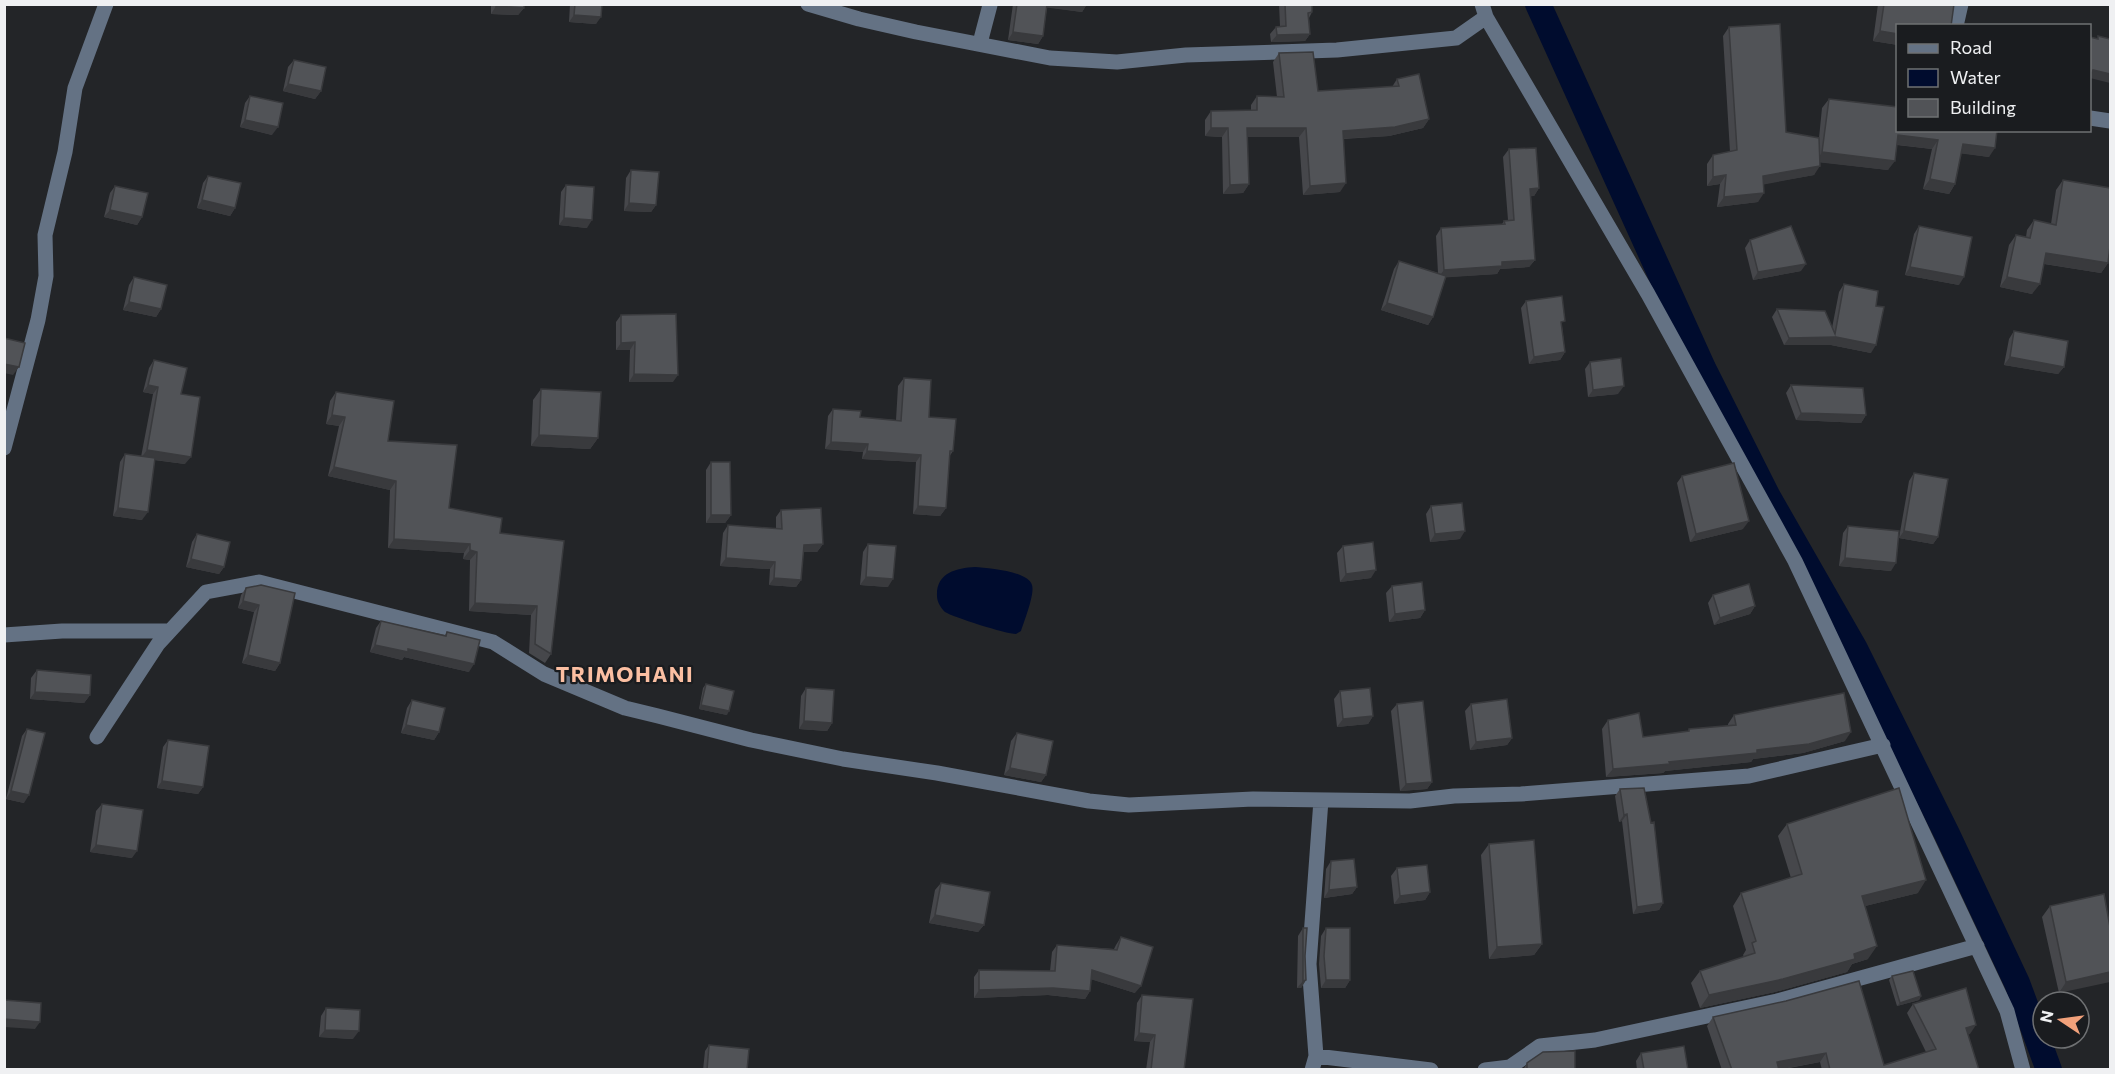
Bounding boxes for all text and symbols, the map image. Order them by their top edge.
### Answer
legend [1896,24,2091,132]
text: Road [1950,36,1992,58]
text: Water [1950,66,2001,88]
text: Building [1950,96,2016,118]
district label: TRIMOHANI [556,661,694,686]
north arrow [2031,990,2091,1050]
text: N [2035,1009,2057,1024]

